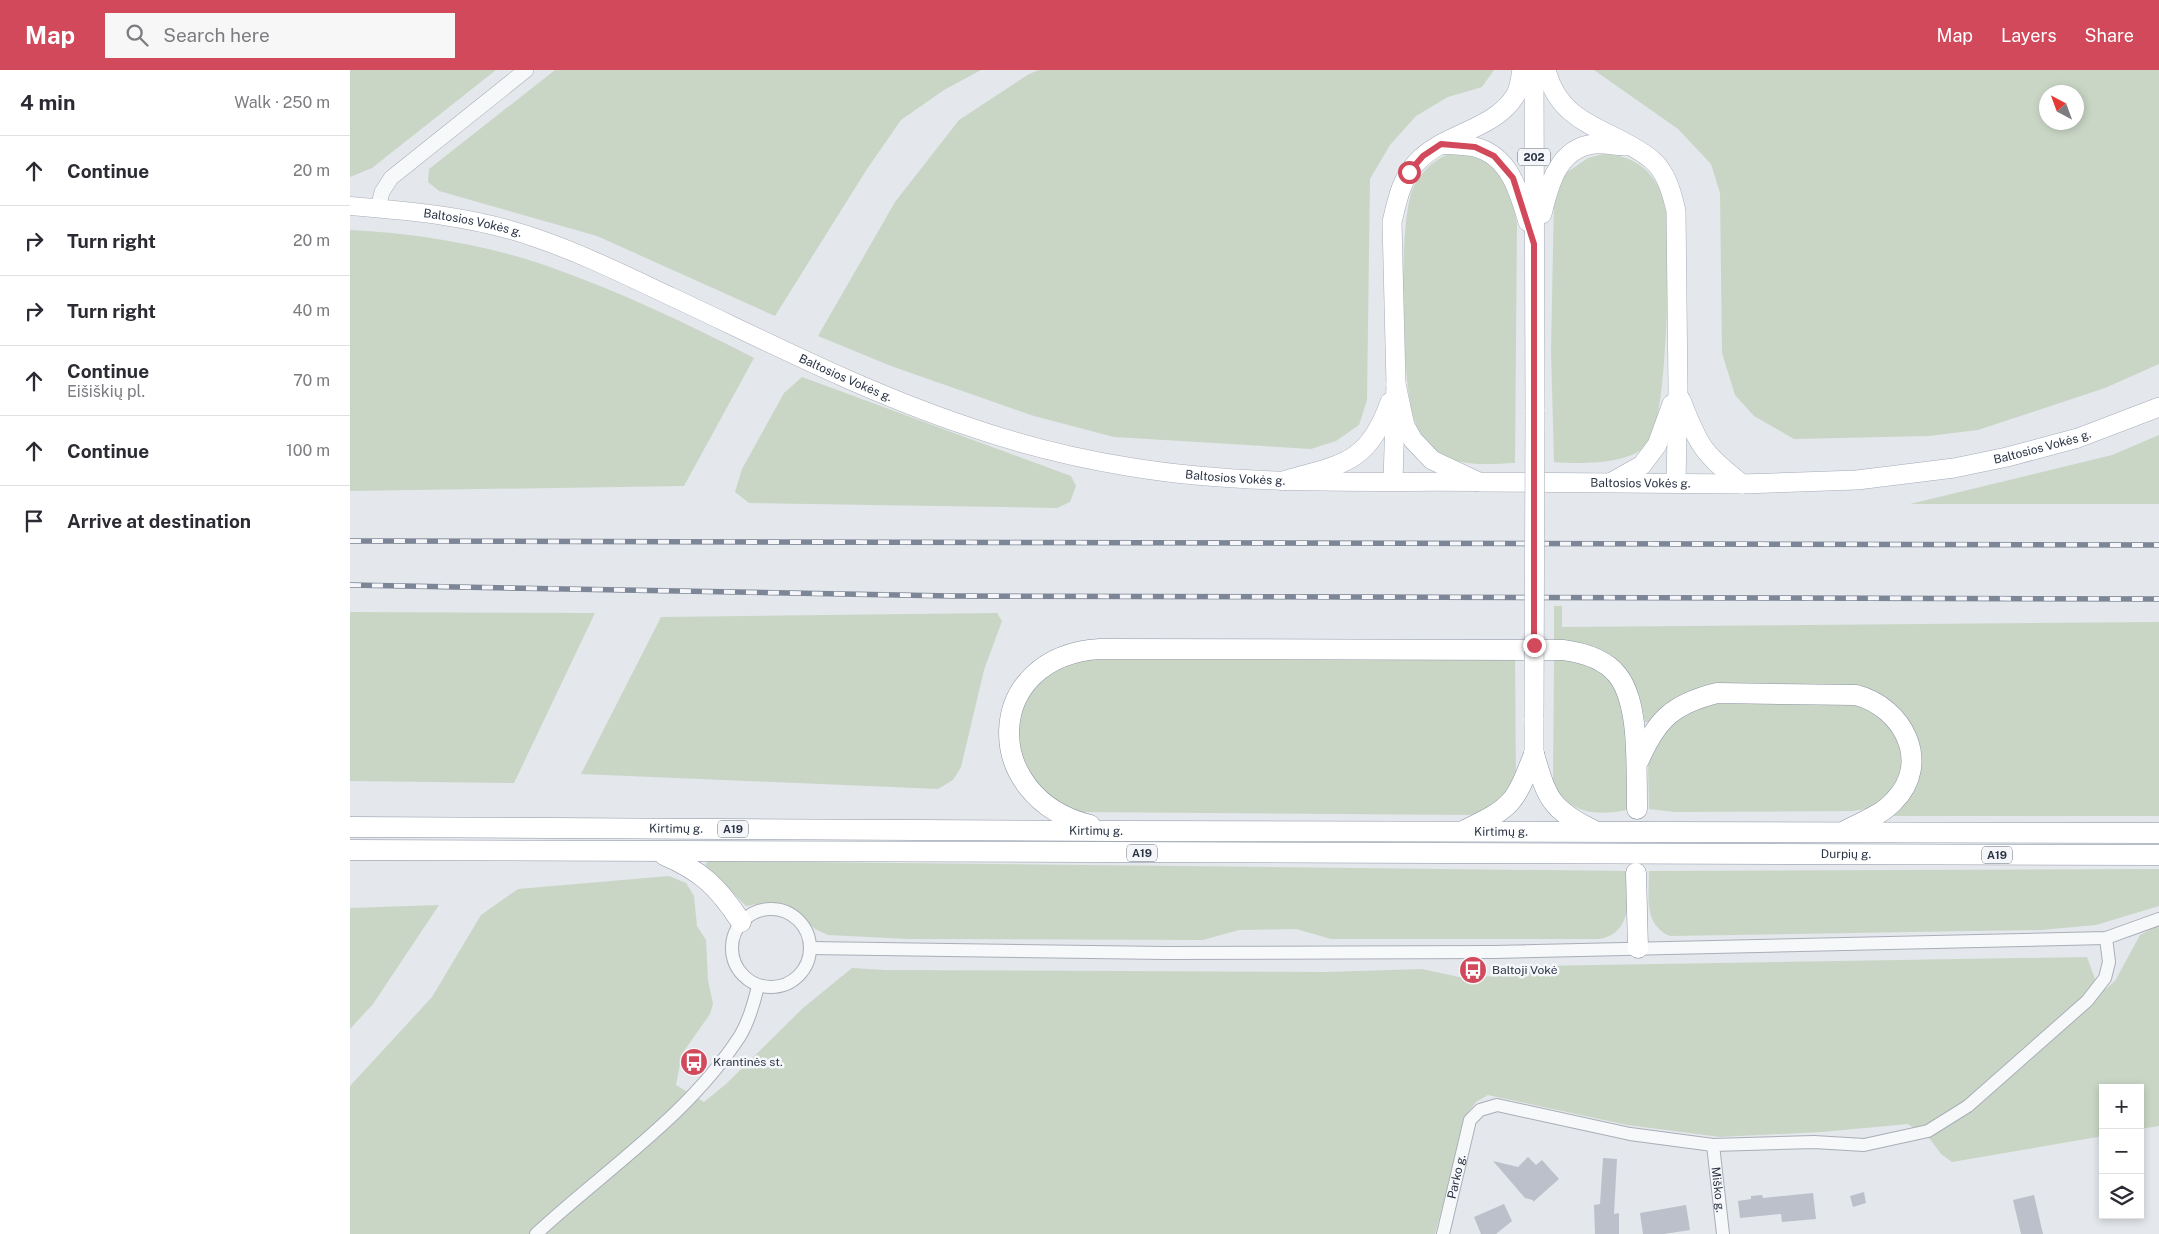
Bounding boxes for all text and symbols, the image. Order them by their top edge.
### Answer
search box [105,13,455,58]
text: Map [25,21,75,49]
icon: search [123,21,151,49]
text: Search here [163,24,270,46]
text: Map [1937,25,1973,46]
text: Layers [2001,25,2057,46]
text: Share [2085,25,2134,46]
north arrow [2039,85,2084,130]
text: 4 min [20,90,75,115]
text: Walk · 250 m [234,93,330,112]
road number: 202 [1518,148,1550,165]
icon: ahead [20,157,48,185]
text: Continue [67,160,149,182]
text: 20 m [293,161,330,180]
route start [1398,161,1421,184]
street label: Baltosios Vokės g. [423,206,524,240]
icon: right [20,227,48,255]
text: Turn right [67,230,156,252]
text: 20 m [293,231,330,250]
icon: right [20,297,48,325]
text: Turn right [67,300,156,322]
text: 40 m [292,301,330,320]
street label: Baltosios Vokės g. [797,351,894,404]
text: Continue [67,360,149,382]
icon: ahead [20,367,48,395]
text: 70 m [293,371,330,390]
text: Eišiškių pl. [67,382,145,401]
street label: Baltosios Vokės g. [1992,427,2093,467]
icon: ahead [20,437,48,465]
text: Continue [67,440,149,462]
text: 100 m [286,441,330,460]
street label: Baltosios Vokės g. [1185,467,1286,488]
street label: Baltosios Vokės g. [1590,476,1691,491]
icon: arrive [20,507,48,535]
text: Arrive at destination [67,510,251,532]
route end [1523,634,1546,657]
road number: A19 [718,821,748,838]
street label: Kirtimų g. [649,822,703,836]
street label: Kirtimų g. [1069,824,1123,838]
street label: Kirtimų g. [1474,825,1528,839]
road number: A19 [1127,844,1157,861]
road number: A19 [1982,846,2012,864]
street label: Durpių g. [1821,847,1871,861]
bus stop icon: Baltoji Vokė [1458,955,1488,985]
place label: Baltoji Vokė [1492,963,1558,977]
bus stop icon: Krantinės st. [679,1047,709,1077]
place label: Krantinės st. [713,1055,783,1069]
map controls [2099,1084,2144,1219]
button: + [2099,1084,2144,1129]
button: − [2099,1129,2144,1174]
street label: Parko g. [1445,1153,1469,1200]
street label: Miško g. [1709,1166,1728,1213]
button: layers [2099,1174,2144,1219]

